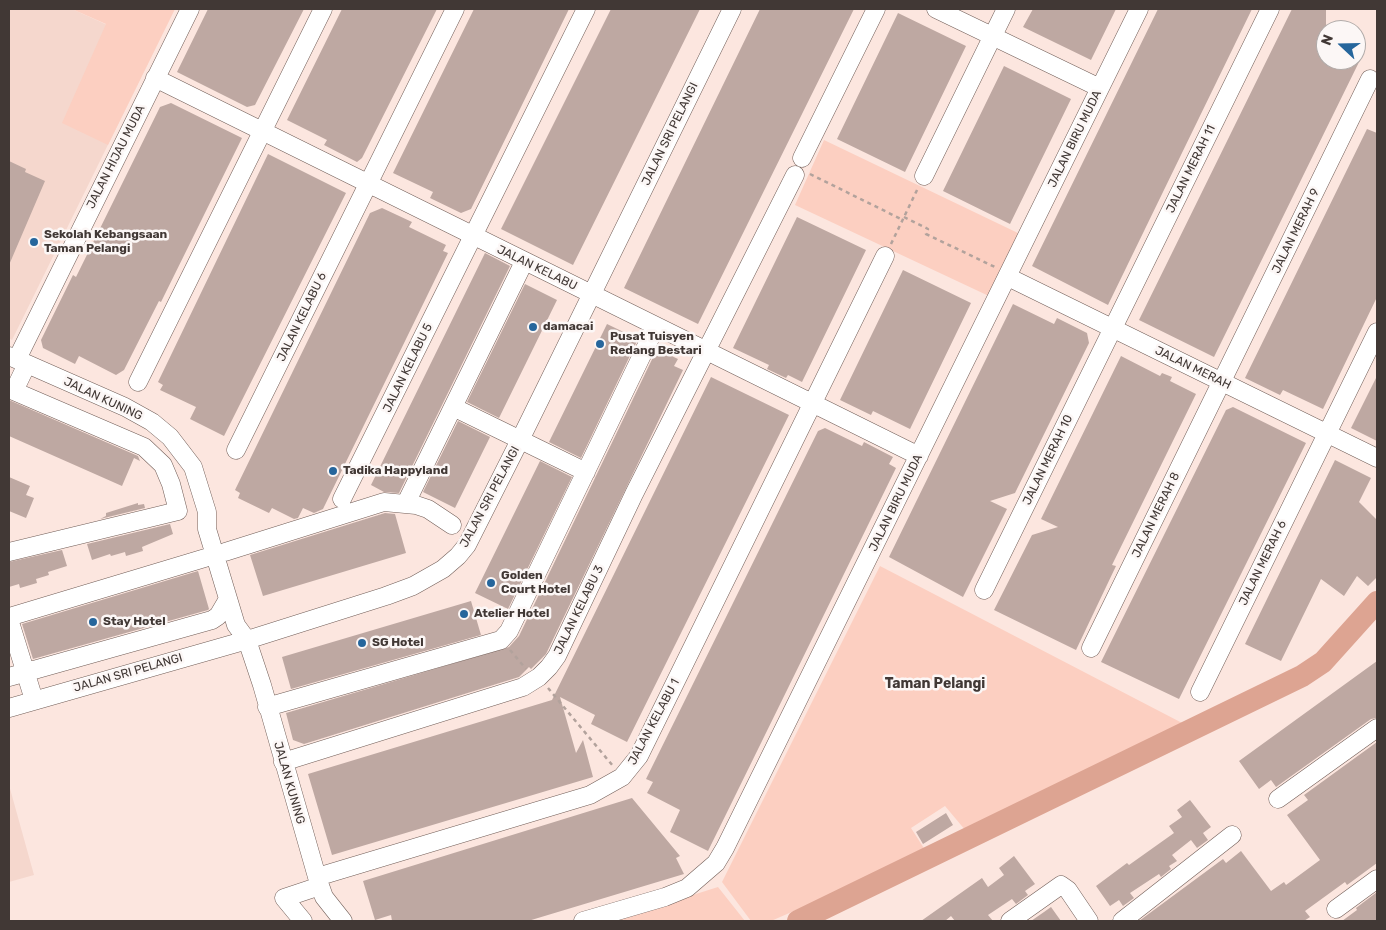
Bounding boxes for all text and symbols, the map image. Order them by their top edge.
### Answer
north arrow [1316,20,1366,70]
text: N [1318,32,1337,48]
street label: JALAN SRI PELANGI [639,80,701,188]
street label: JALAN BIRU MUDA [1045,88,1105,190]
street label: JALAN HIJAU MUDA [84,103,148,211]
street label: JALAN MERAH 11 [1163,123,1219,215]
street label: JALAN MERAH 9 [1269,186,1323,276]
place label: Sekolah Kebangsaan Taman Pelangi [44,228,167,256]
marker: Sekolah Kebangsaan Taman Pelangi [28,236,40,248]
street label: JALAN KELABU [495,242,579,294]
street label: JALAN KELABU 6 [274,270,330,364]
place label: damacai [543,320,593,334]
street label: JALAN KELABU 5 [380,321,436,415]
marker: damacai [527,321,539,333]
place label: Pusat Tuisyen Redang Bestari [610,330,702,358]
marker: Pusat Tuisyen Redang Bestari [594,338,606,350]
street label: JALAN MERAH [1153,343,1233,393]
street label: JALAN KUNING [61,374,145,424]
street label: JALAN MERAH 10 [1020,413,1076,507]
street label: JALAN SRI PELANGI [457,444,523,550]
street label: JALAN BIRU MUDA [866,452,926,554]
place label: Tadika Happyland [343,464,448,478]
marker: Tadika Happyland [327,465,339,477]
street label: JALAN MERAH 8 [1129,470,1183,560]
street label: JALAN MERAH 6 [1236,518,1290,608]
street label: JALAN KELABU 3 [551,563,607,657]
place label: Golden Court Hotel [501,569,570,597]
marker: Golden Court Hotel [485,577,497,589]
place label: Atelier Hotel [474,607,549,621]
marker: Atelier Hotel [458,608,470,620]
place label: Stay Hotel [103,615,166,629]
marker: Stay Hotel [87,616,99,628]
place label: SG Hotel [372,636,424,650]
marker: SG Hotel [356,637,368,649]
street label: JALAN SRI PELANGI [72,651,184,695]
district label: Taman Pelangi [885,676,985,692]
street label: JALAN KELABU 1 [625,677,683,767]
street label: JALAN KUNING [270,740,308,826]

